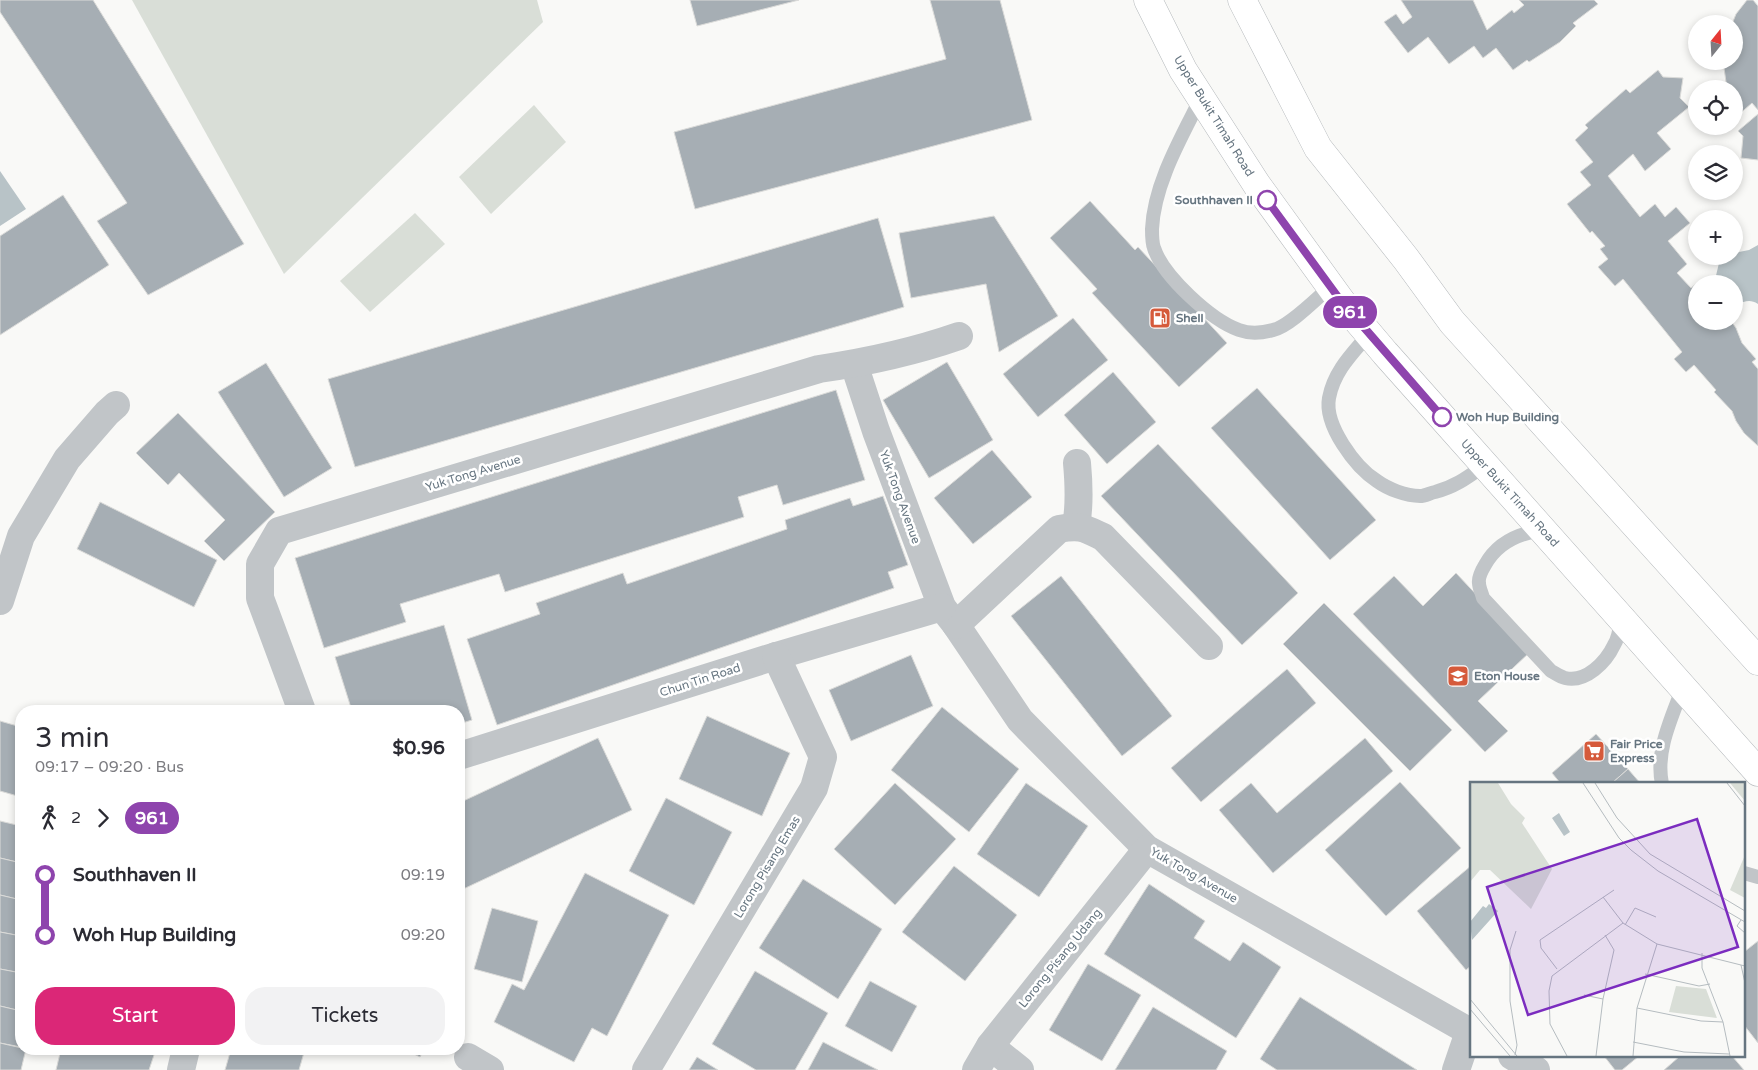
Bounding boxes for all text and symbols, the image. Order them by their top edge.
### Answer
north arrow [1688,15,1742,70]
map controls [1688,15,1743,330]
street label: Upper Bukit Timah Road [1171,53,1257,179]
button: locate [1688,80,1743,135]
button: layers [1688,145,1743,200]
marker: Southhaven II [1257,190,1277,210]
place label: Southhaven II [1175,193,1253,207]
button: + [1688,210,1743,265]
button: − [1688,275,1743,330]
line badge: 961 [1321,296,1379,328]
text: 961 [1333,301,1367,323]
fuel station icon: Shell [1148,306,1172,330]
place label: Shell [1176,311,1203,325]
marker: Woh Hup Building [1432,407,1452,427]
place label: Woh Hup Building [1456,410,1559,425]
street label: Upper Bukit Timah Road [1458,436,1562,550]
street label: Yuk Tong Avenue [877,448,924,546]
street label: Yuk Tong Avenue [424,452,522,494]
street label: Chun Tin Road [658,660,742,700]
school or university icon: Eton House [1446,664,1470,688]
place label: Eton House [1474,669,1540,683]
text: 3 min [35,721,110,755]
text: $0.96 [393,737,445,759]
place label: Fair Price Express [1610,737,1663,766]
supermarket icon: Fair Price Express [1582,739,1606,763]
text: 09:17 – 09:20 · Bus [35,757,184,777]
inset map [1470,782,1746,1058]
icon: walk [35,804,63,832]
icon: forward [89,804,117,832]
text: 961 [135,807,169,829]
text: 2 [71,808,81,828]
street label: Lorong Pisang Emas [731,813,803,921]
street label: Yuk Tong Avenue [1148,844,1240,906]
text: Southhaven II [73,864,197,886]
text: 09:19 [401,865,445,885]
street label: Lorong Pisang Udang [1016,906,1104,1010]
text: Woh Hup Building [73,924,236,946]
text: 09:20 [401,925,445,945]
button: Start [35,987,235,1045]
button: Tickets [245,987,445,1045]

